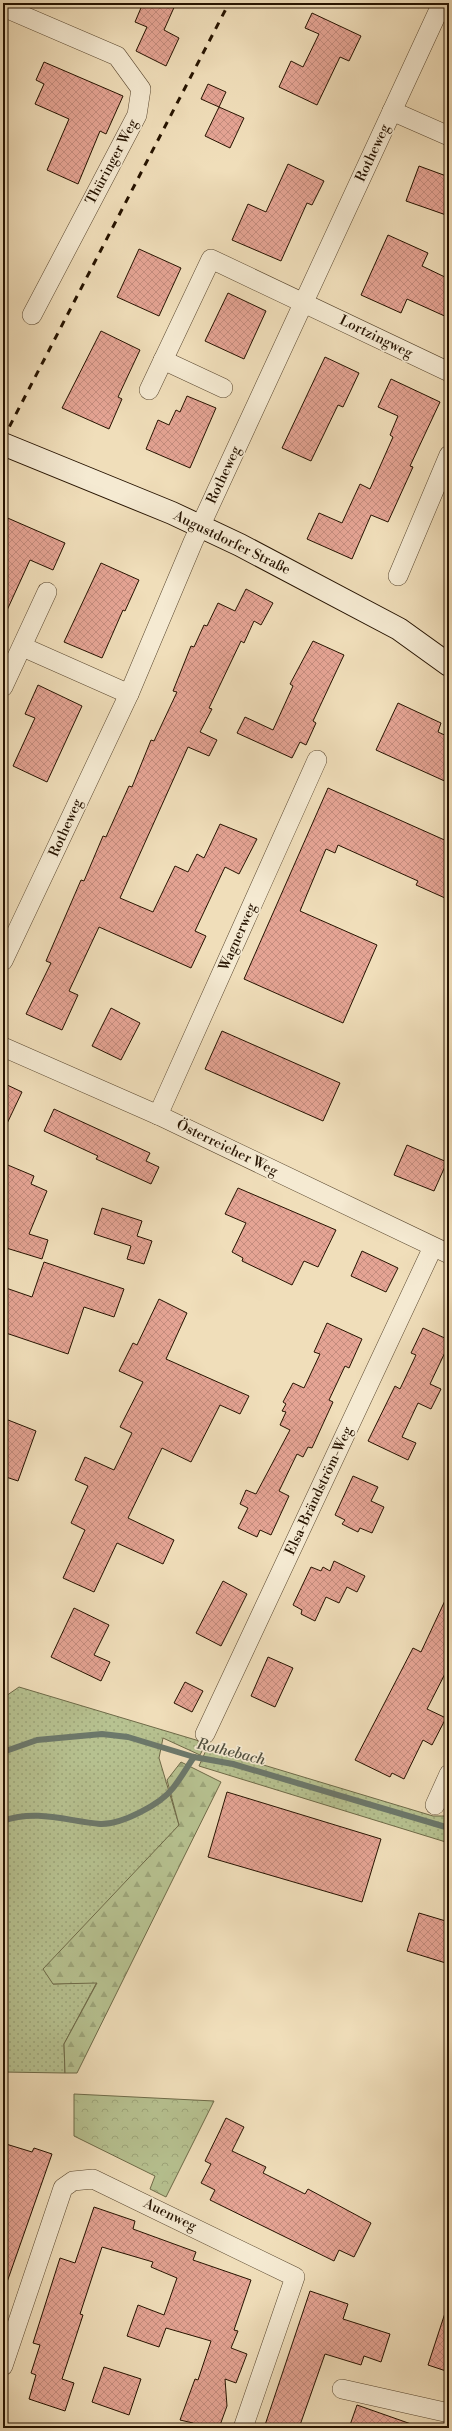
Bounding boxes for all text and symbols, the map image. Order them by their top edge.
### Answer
street label: Thüringer Weg [82,115,142,208]
street label: Rotheweg [352,121,395,185]
street label: Lortzingweg [336,312,416,363]
street label: Rotheweg [203,443,246,507]
street label: Augustdorfer Straße [170,506,293,579]
street label: Rotheweg [45,795,87,860]
street label: Wagnerweg [215,900,261,974]
street label: Österreicher Weg [173,1114,282,1181]
street label: Elsa-Brändström-Weg [281,1423,357,1558]
water label: Rothebach [194,1734,268,1770]
street label: Auenweg [140,2194,200,2236]

